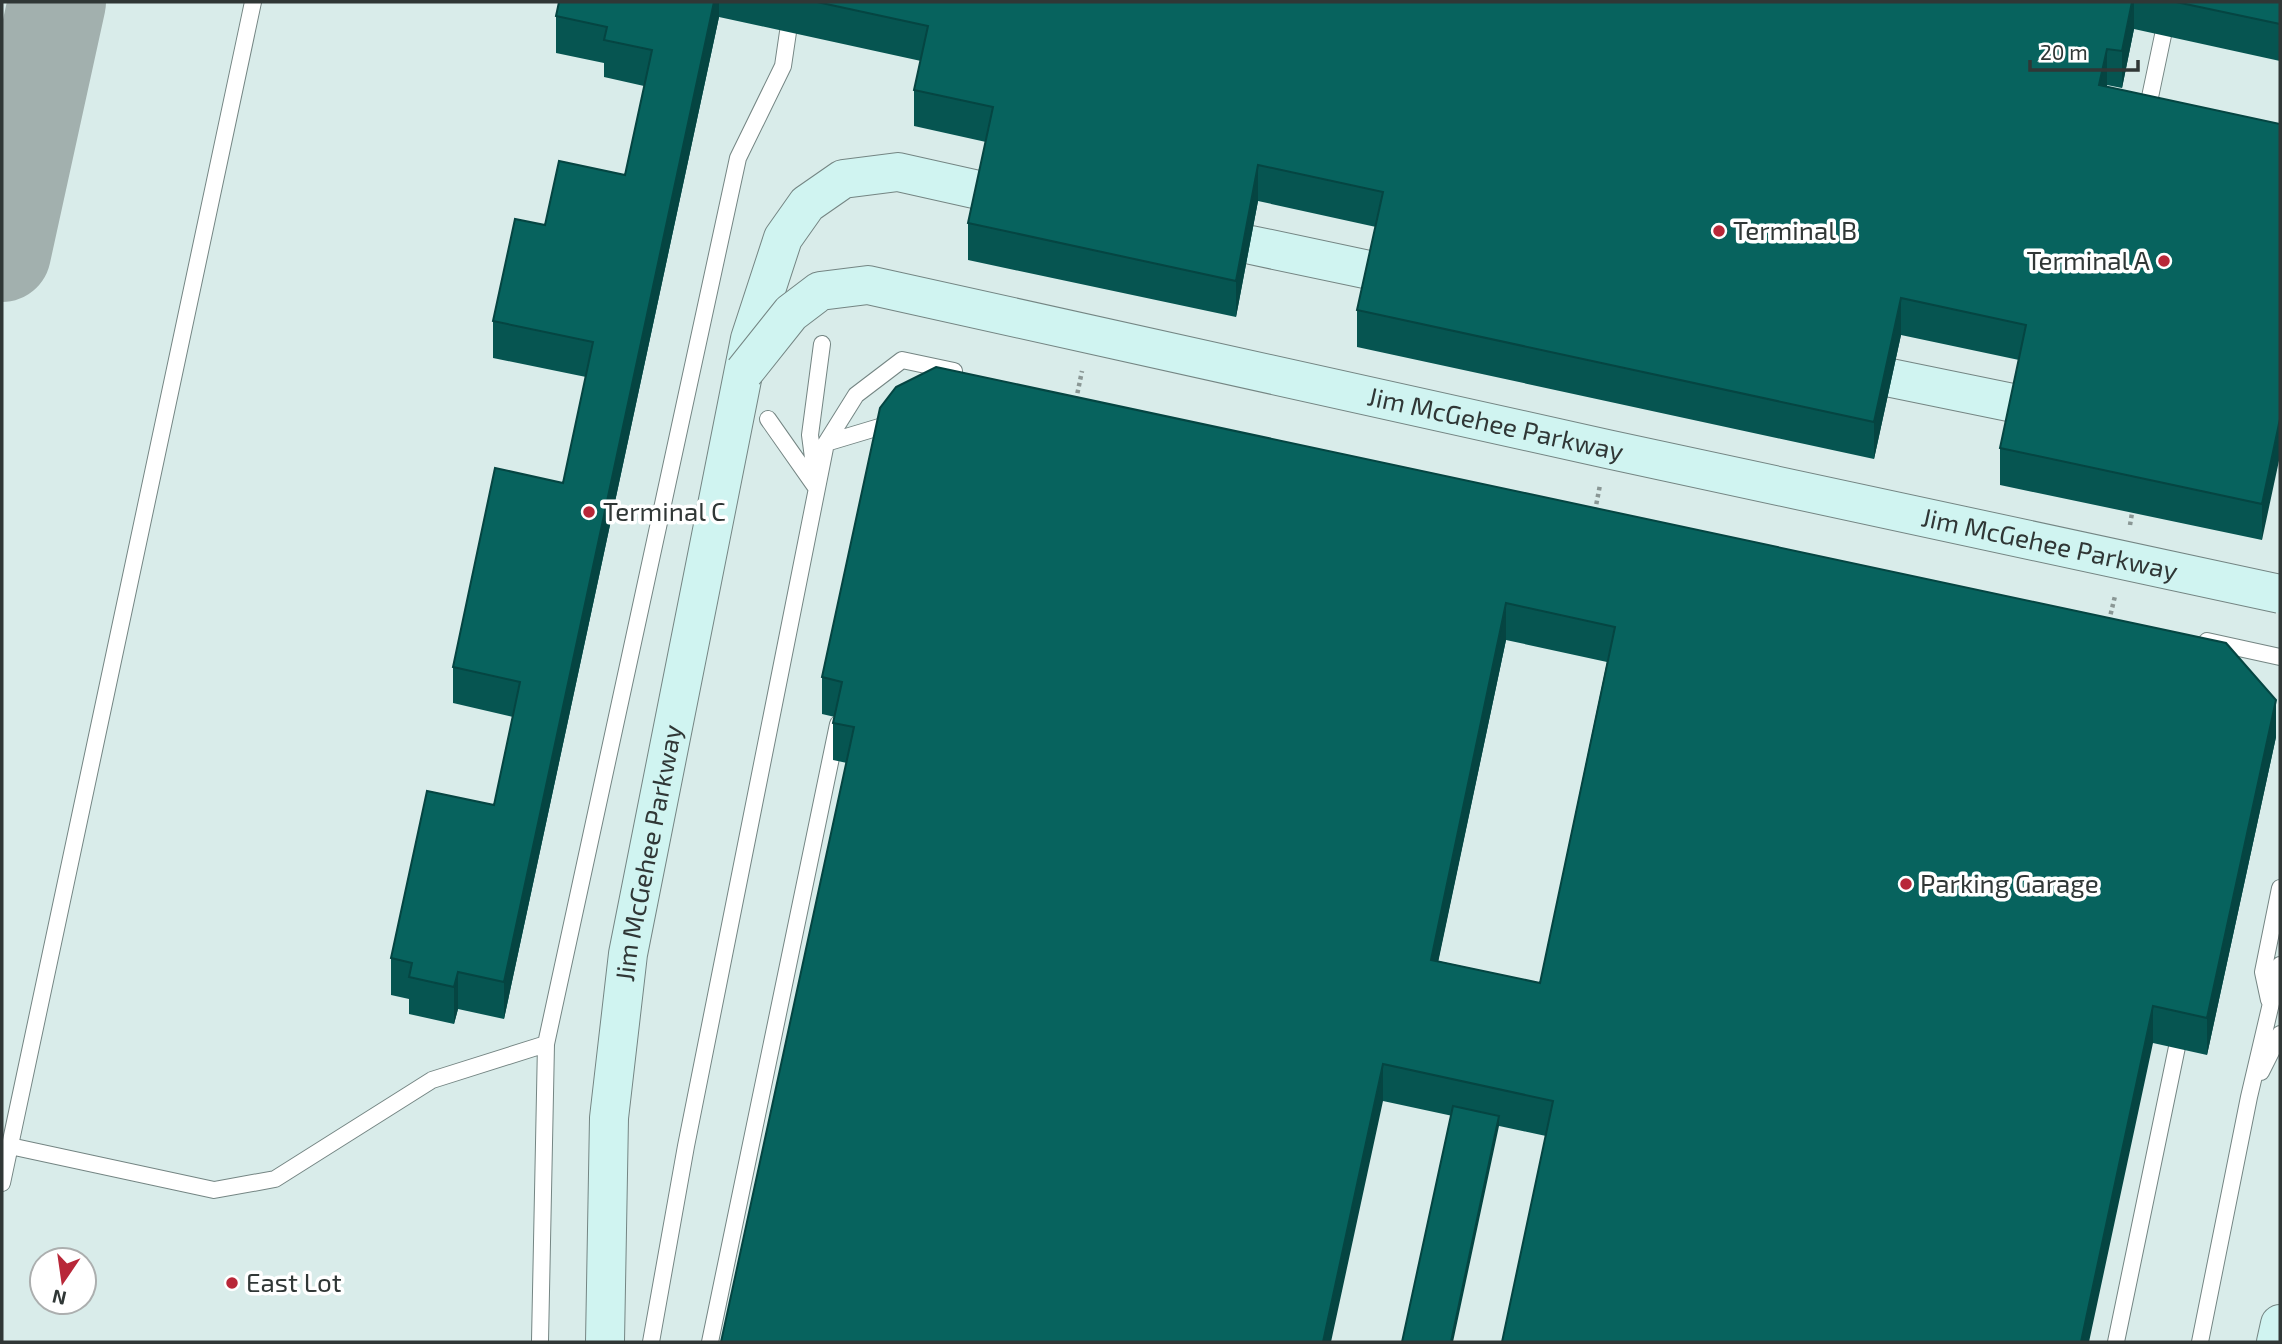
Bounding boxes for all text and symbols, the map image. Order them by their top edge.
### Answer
scale bar [2030,28,2138,72]
text: 20 m [2040,39,2088,64]
place label: Terminal B [1733,214,1857,245]
marker: Terminal B [1711,223,1727,239]
place label: Terminal A [2026,244,2150,275]
marker: Terminal A [2156,253,2172,269]
street label: Jim McGehee Parkway [1365,379,1627,466]
place label: Terminal C [603,495,726,526]
street label: Jim McGehee Parkway [1919,500,2181,586]
marker: Terminal C [581,504,597,520]
street label: Jim McGehee Parkway [608,721,687,983]
place label: Parking Garage [1920,867,2099,898]
marker: Parking Garage [1898,876,1914,892]
north arrow [28,1246,98,1316]
place label: East Lot [246,1266,342,1297]
marker: East Lot [224,1275,240,1291]
text: N [50,1285,68,1311]

